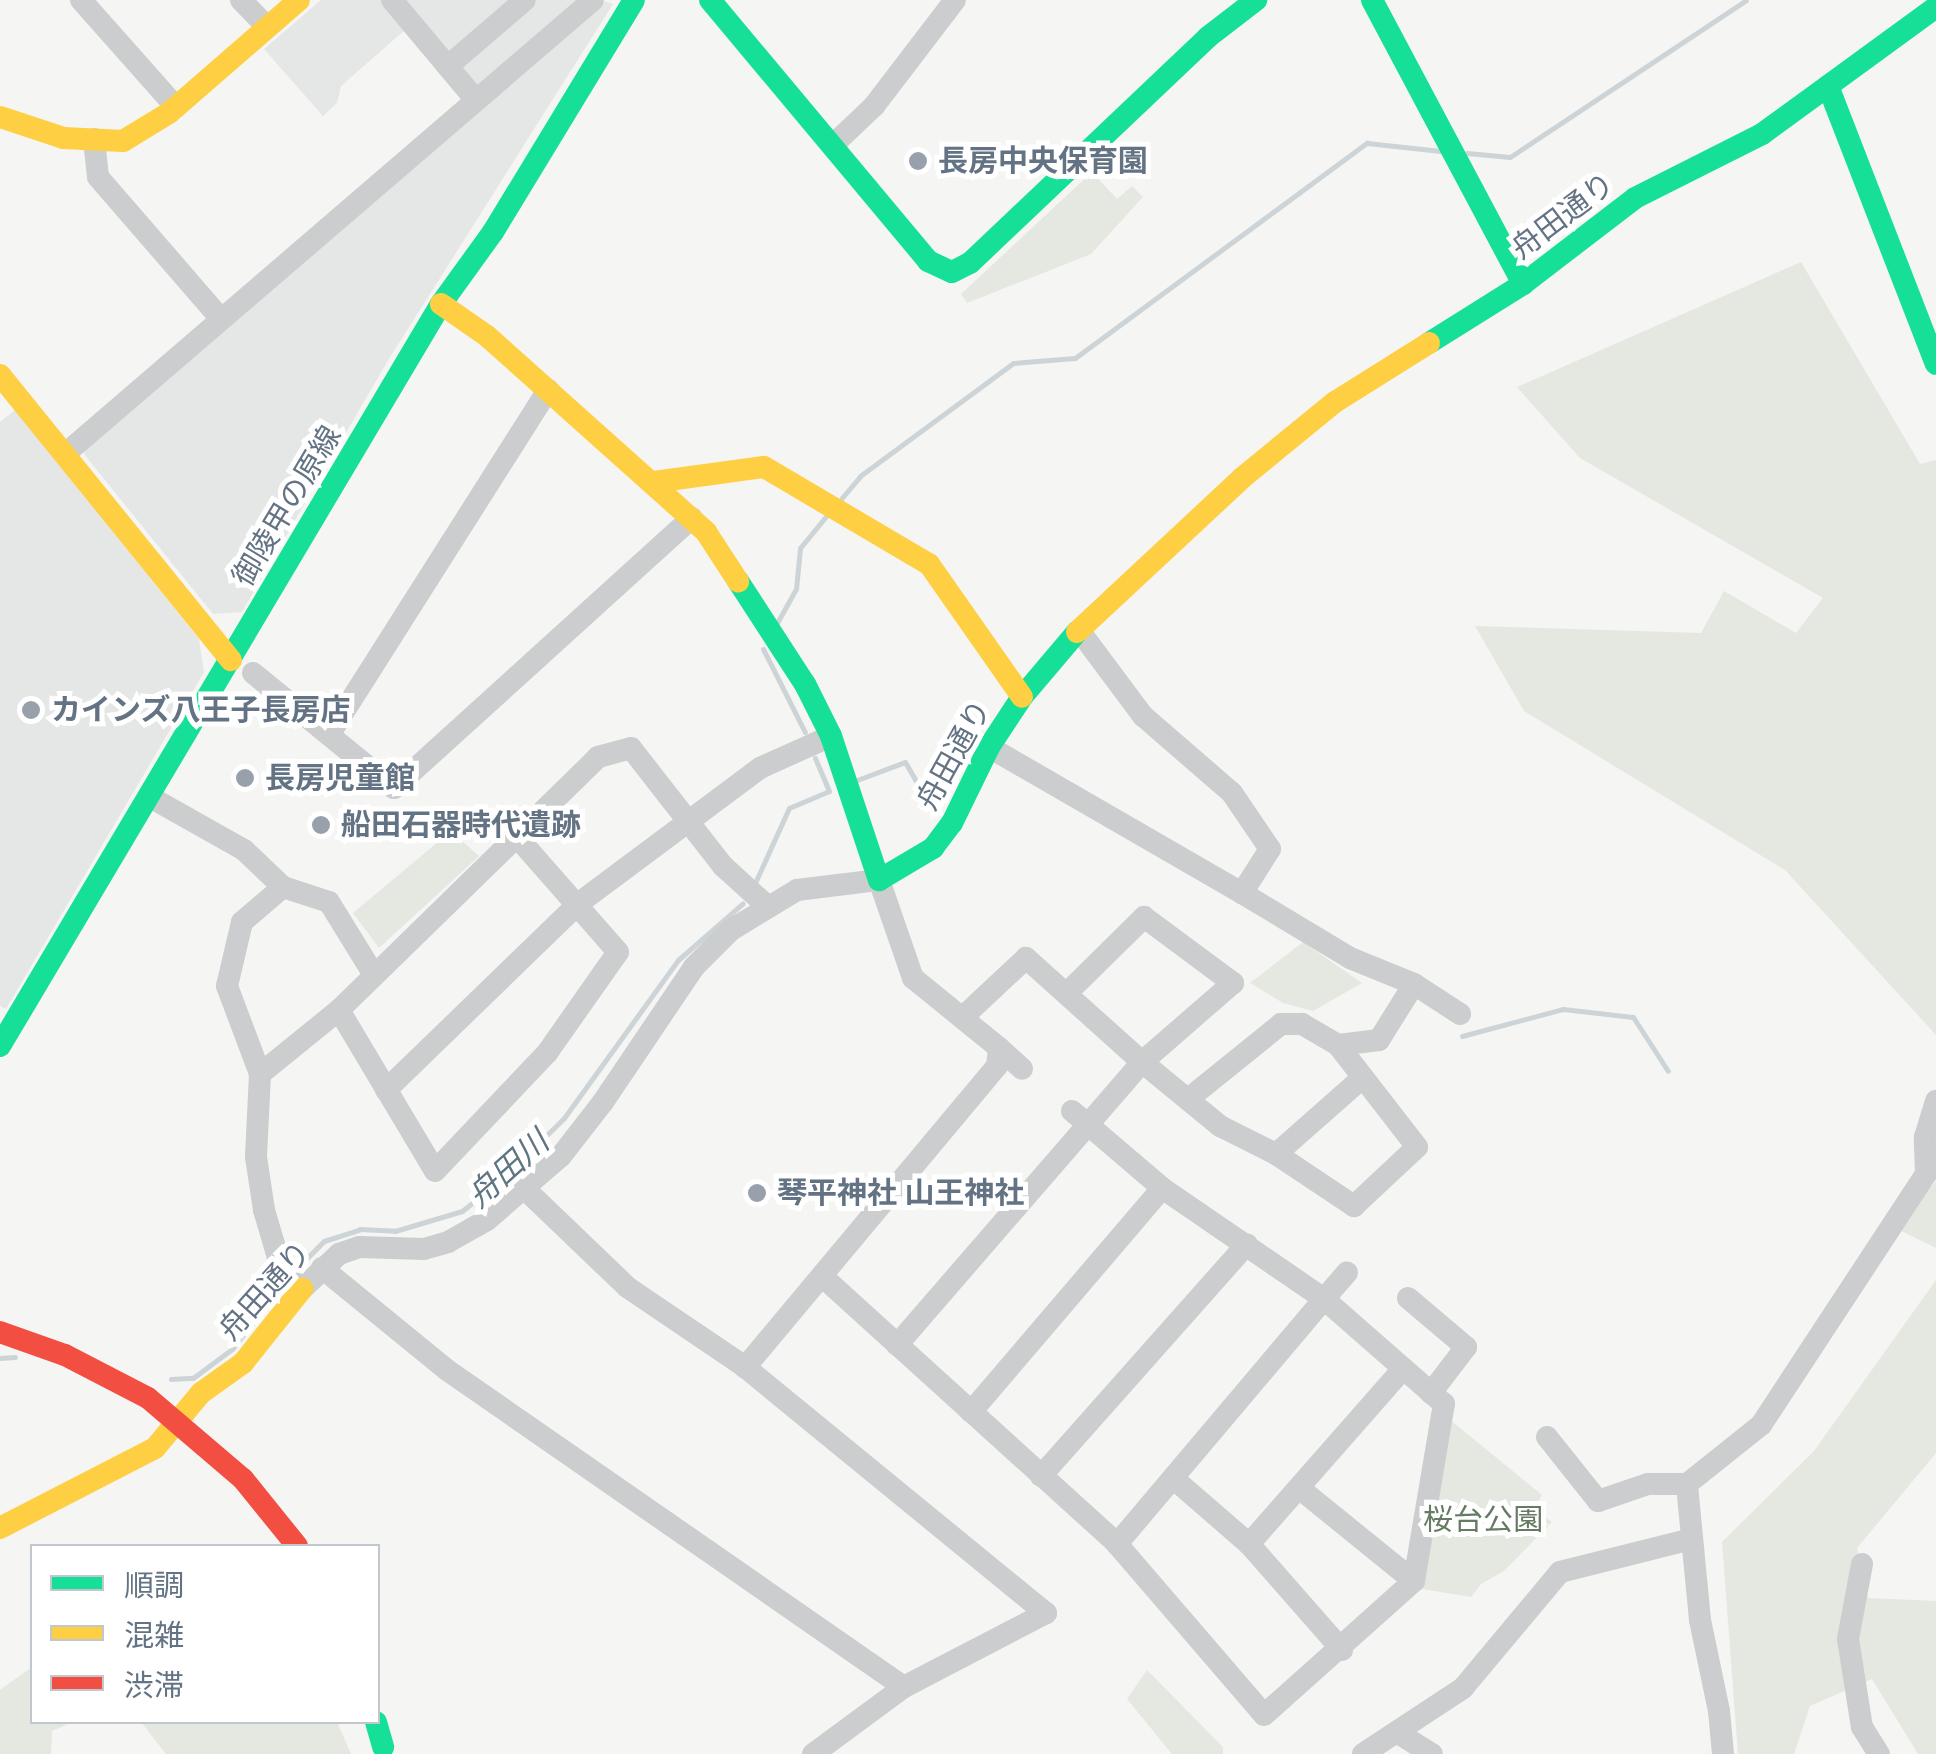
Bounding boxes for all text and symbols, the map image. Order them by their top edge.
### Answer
place label: 長房中央保育園 [938,143,1148,179]
marker: 長房中央保育園 [907,150,929,172]
street label: 舟田通り [1504,166,1622,266]
street label: 御陵甲の原線 [225,420,349,592]
place label: カインズ八王子長房店 [51,692,351,728]
street label: 舟田通り [909,694,999,816]
marker: カインズ八王子長房店 [20,699,42,721]
place label: 長房児童館 [265,760,415,796]
marker: 長房児童館 [234,767,256,789]
place label: 船田石器時代遺跡 [341,807,581,843]
marker: 船田石器時代遺跡 [310,814,332,836]
water label: 舟田川 [459,1123,557,1215]
place label: 琴平神社 山王神社 [777,1175,1024,1211]
marker: 琴平神社 山王神社 [746,1182,768,1204]
street label: 舟田通り [211,1234,319,1348]
park label: 桜台公園 [1423,1502,1543,1538]
legend [30,1544,380,1724]
text: 順調 [124,1568,184,1603]
text: 混雑 [124,1618,184,1653]
text: 渋滞 [124,1668,184,1703]

